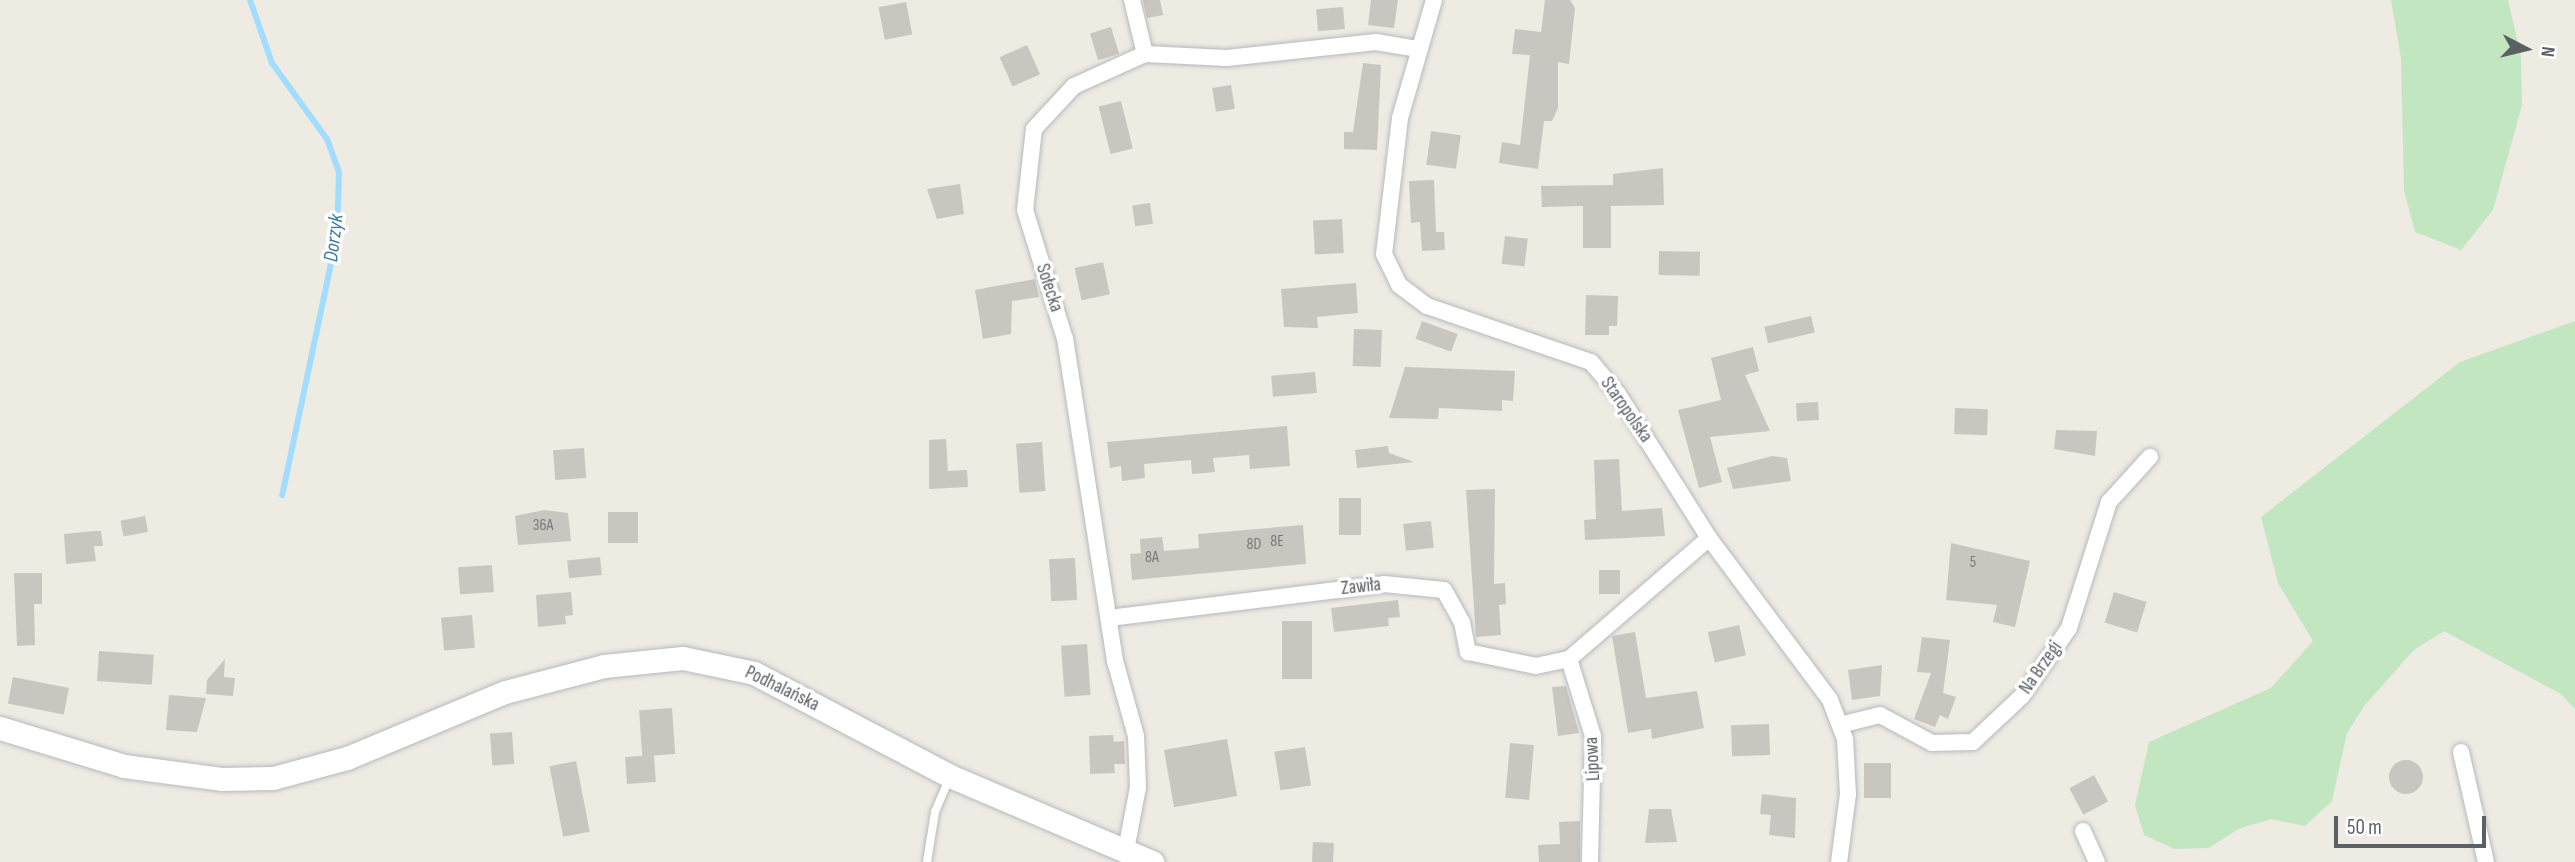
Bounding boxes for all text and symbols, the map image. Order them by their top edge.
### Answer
north arrow [2491,14,2561,84]
text: N [2535,45,2559,58]
water label: Dorzyk [319,213,349,263]
street label: Sołecka [1031,261,1067,315]
street label: Staropolska [1595,373,1657,447]
house number: 36A [533,516,553,536]
house number: 8E [1270,532,1284,552]
house number: 8D [1247,535,1261,555]
house number: 8A [1145,548,1159,568]
house number: 5 [1970,553,1976,573]
street label: Zawiła [1340,574,1382,600]
street label: Na Brzegi [2015,637,2067,699]
street label: Podhalańska [741,661,823,717]
street label: Lipowa [1580,736,1606,782]
scale bar [2337,802,2489,846]
text: 50 m [2347,815,2382,840]

